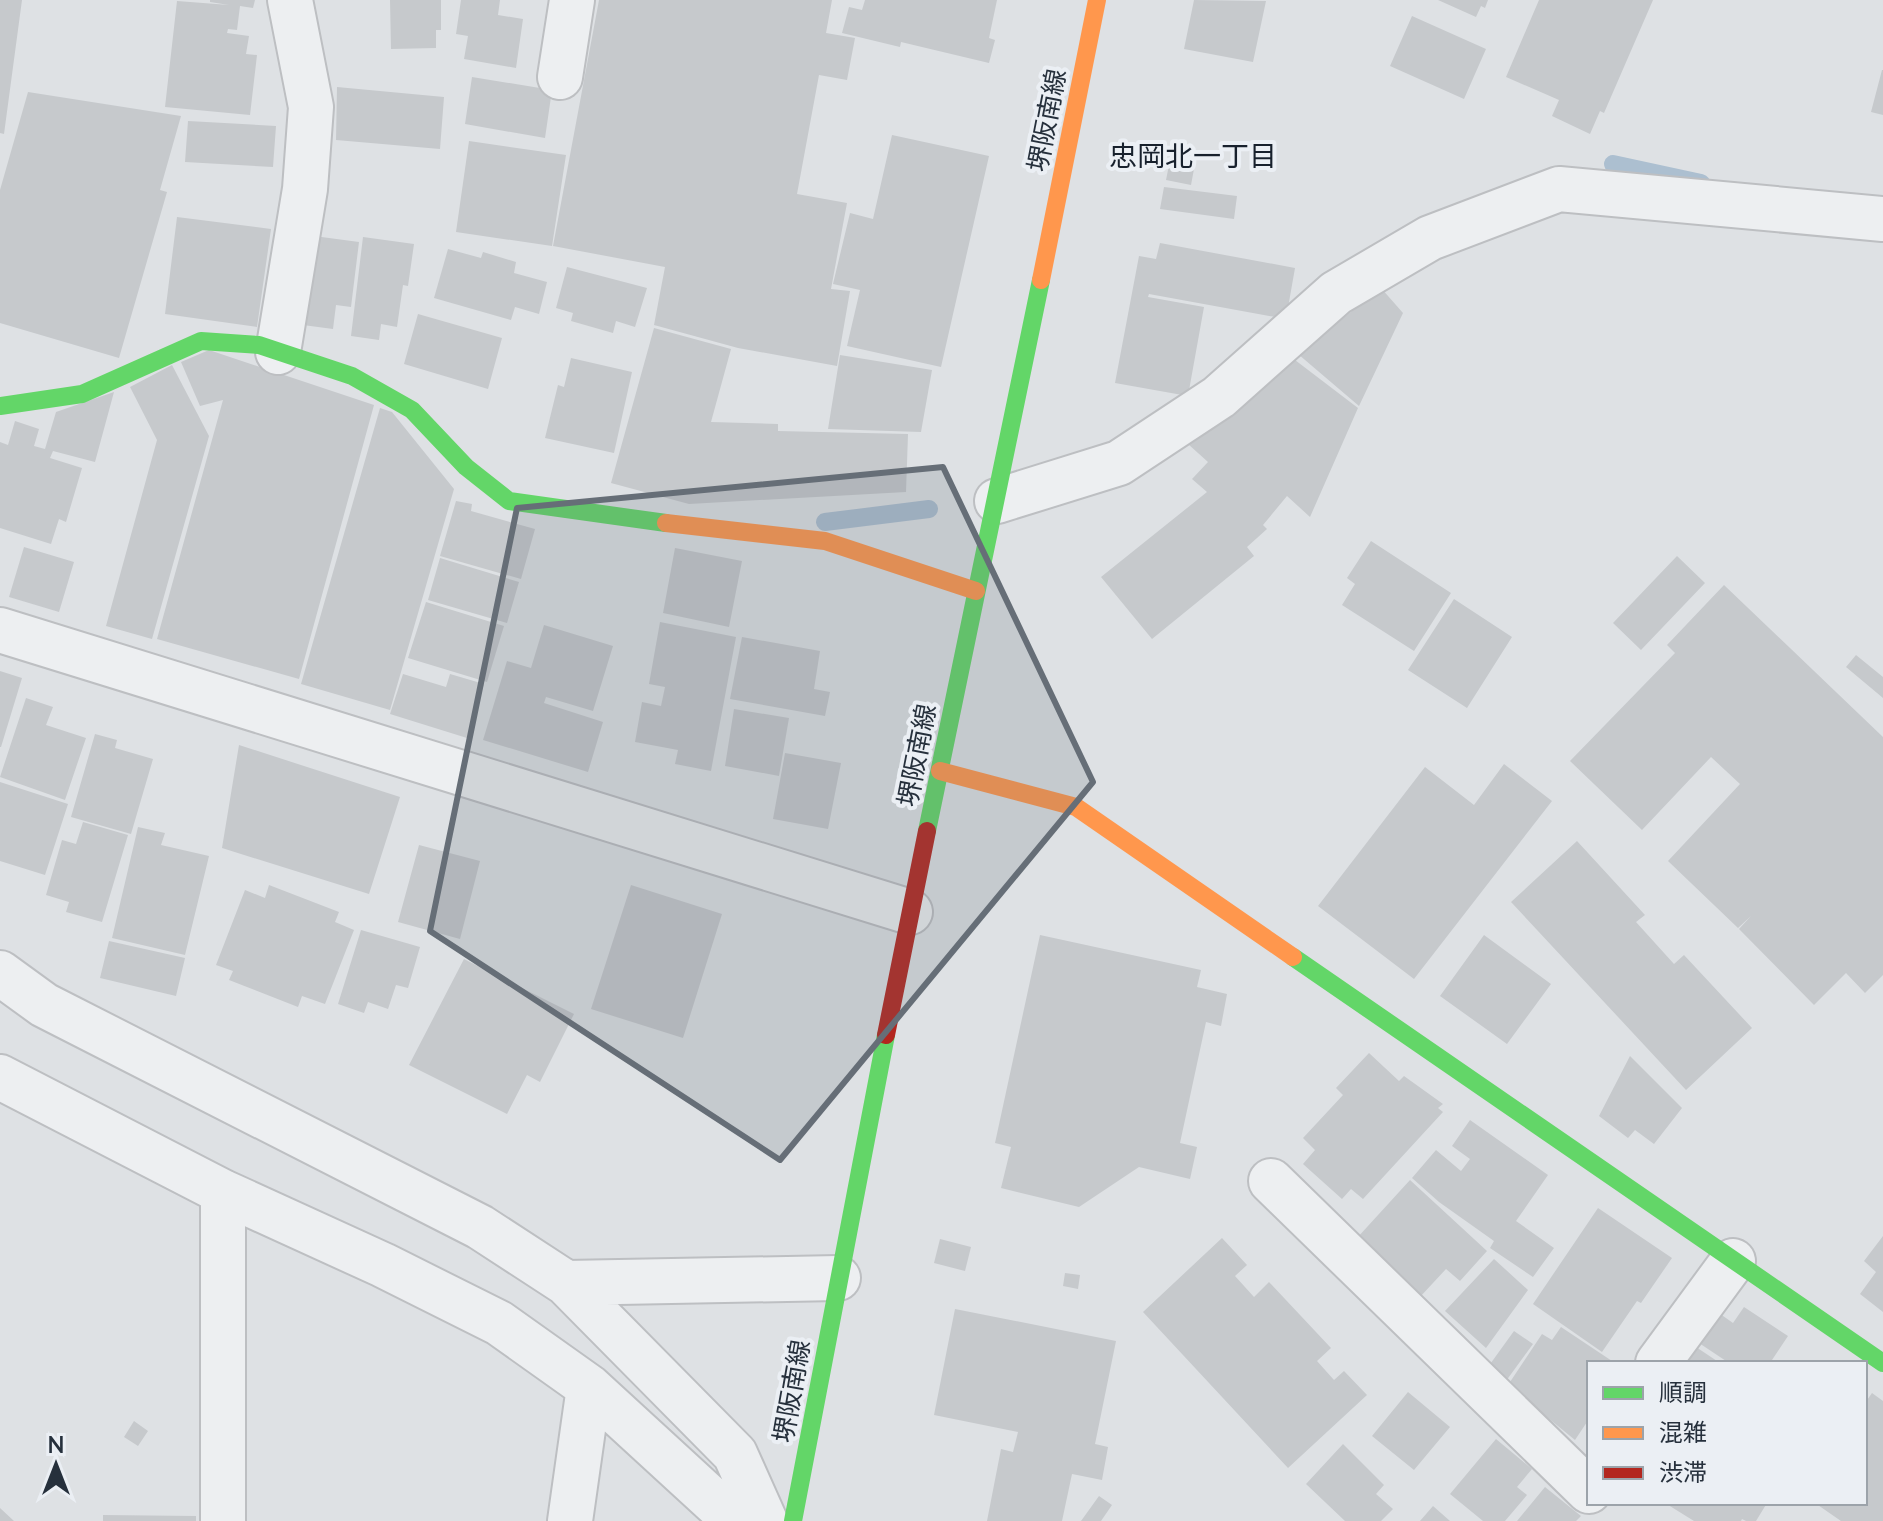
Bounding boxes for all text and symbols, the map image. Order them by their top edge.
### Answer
street label: 堺阪南線 [1020,66,1072,174]
district label: 忠岡北一丁目 [1109,138,1277,172]
street label: 堺阪南線 [890,701,942,809]
street label: 堺阪南線 [766,1337,816,1445]
legend [1587,1361,1867,1505]
text: 順調 [1659,1377,1707,1406]
text: 混雑 [1659,1417,1707,1446]
north arrow [16,1425,96,1505]
text: N [48,1431,64,1458]
text: 渋滞 [1659,1457,1707,1486]

